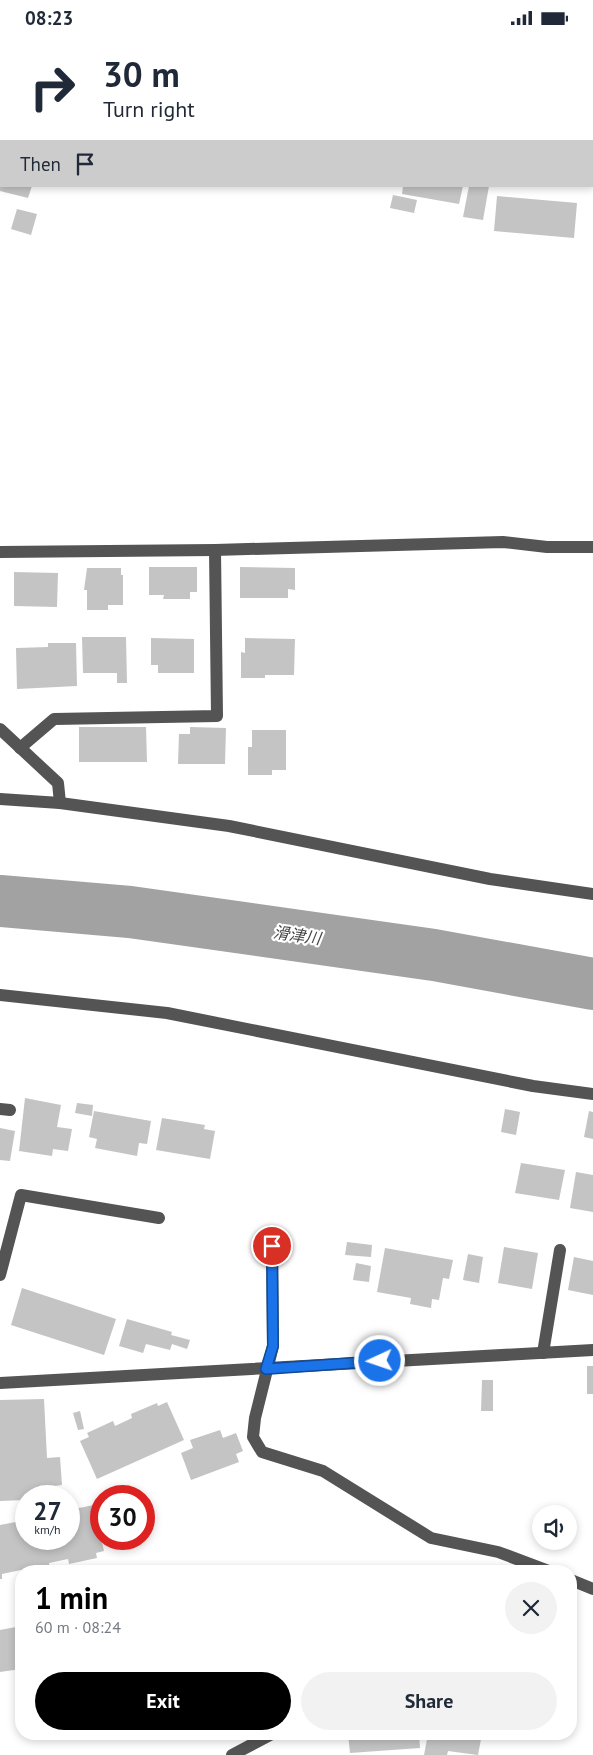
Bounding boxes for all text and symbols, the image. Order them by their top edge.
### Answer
text: 08:23 [25,6,73,30]
text: 30 m [103,51,180,97]
icon: right [20,55,85,120]
text: Turn right [103,95,195,123]
icon: arrive [71,150,99,178]
text: Then [20,152,61,176]
water label: 滑津川 [272,922,324,949]
pin [251,1225,293,1267]
icon: arrive [258,1232,286,1260]
position arrow [353,1334,405,1386]
speed limit sign: 30 [90,1485,155,1550]
text: 27 [33,1495,62,1527]
map controls [532,1505,577,1550]
button: sound [532,1505,577,1550]
text: km/h [34,1522,61,1537]
text: 1 min [35,1578,108,1617]
button: close [505,1582,557,1634]
text: 60 m · 08:24 [35,1617,121,1637]
button: Exit [35,1672,291,1730]
button: Share [301,1672,557,1730]

